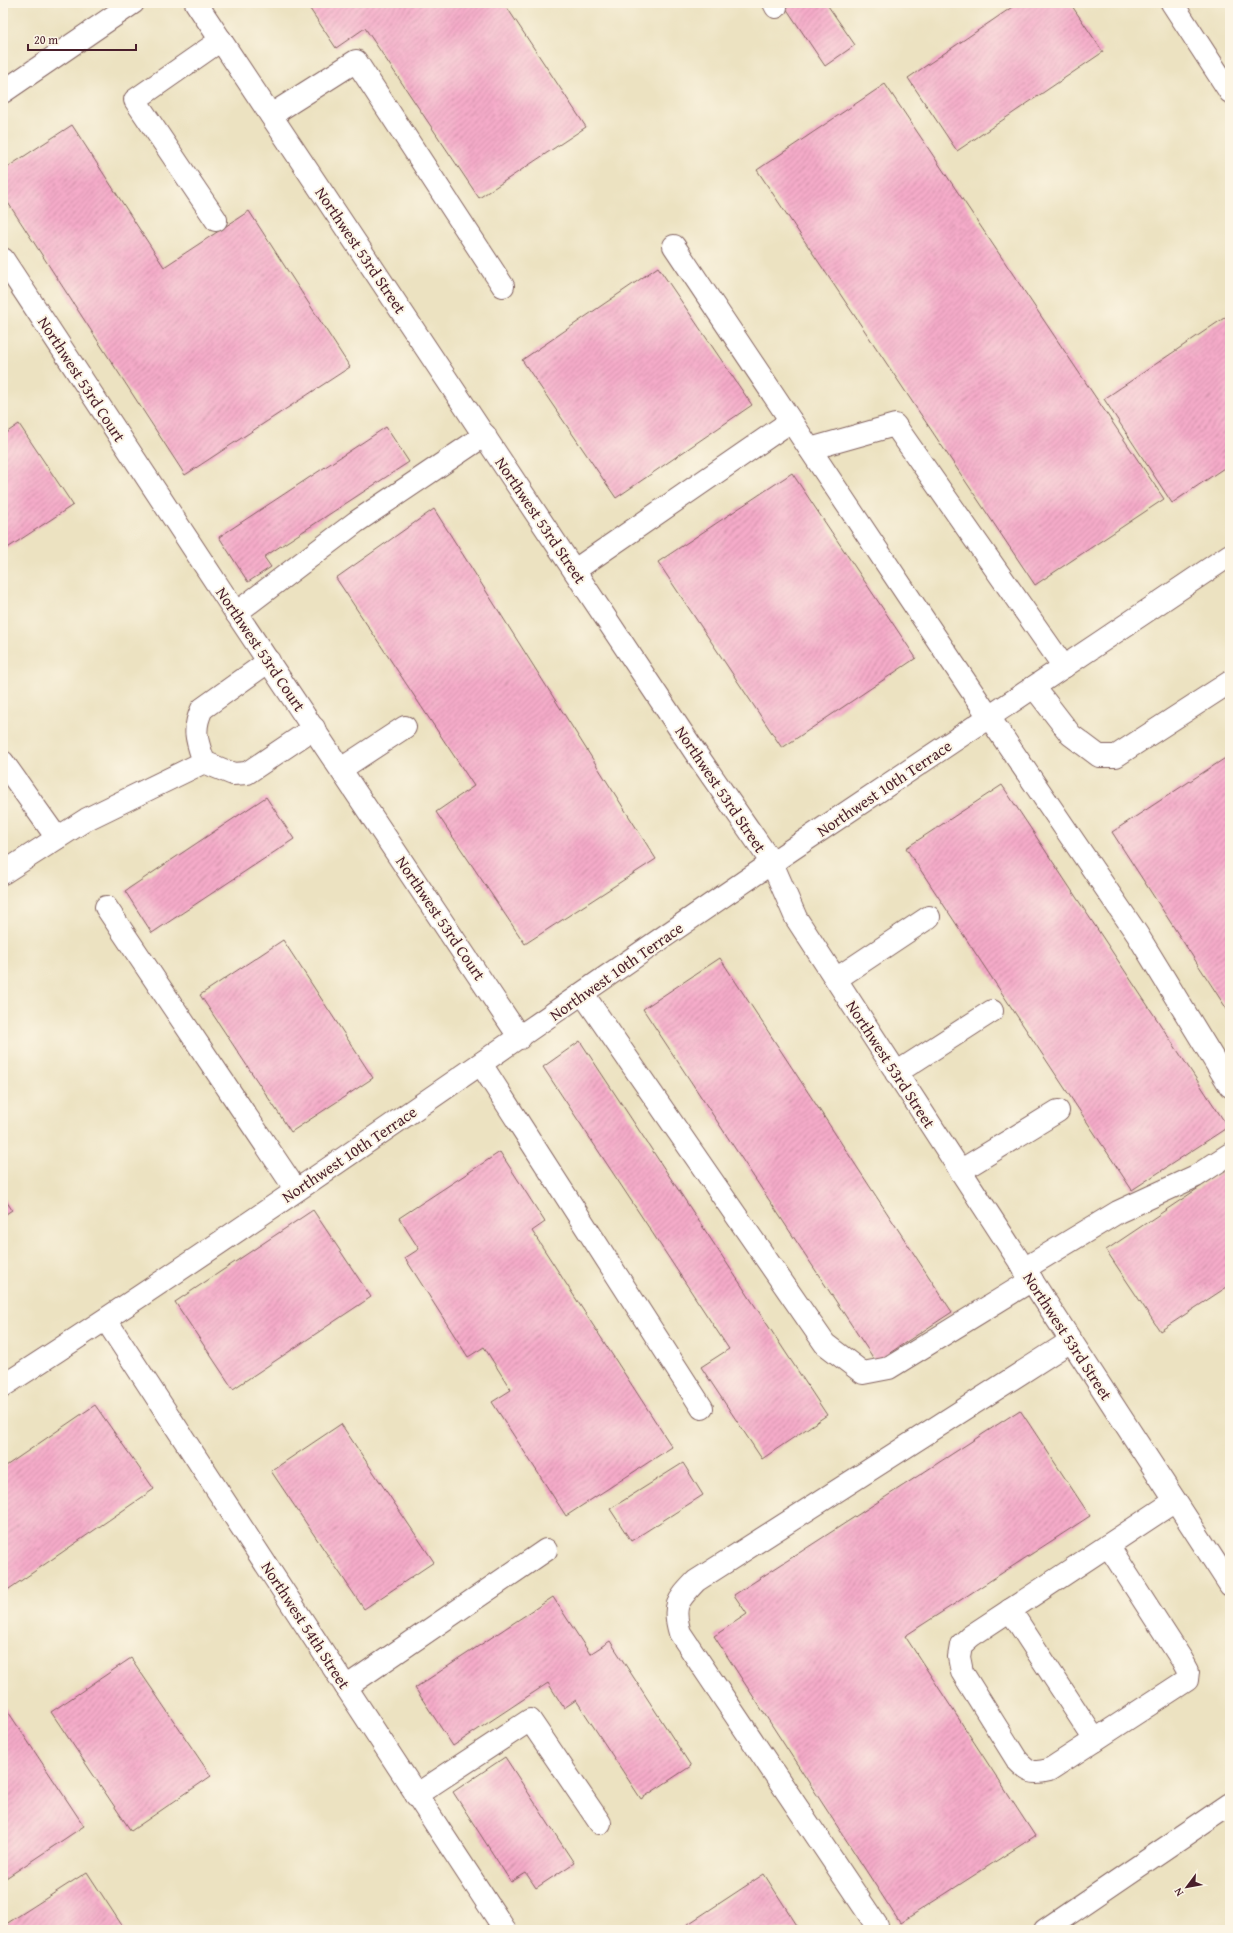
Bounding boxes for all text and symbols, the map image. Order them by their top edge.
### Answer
scale bar [28,26,136,52]
text: 20 m [34,31,58,48]
street label: Northwest 53rd Street [310,182,413,318]
street label: Northwest 53rd Court [32,311,132,447]
street label: Northwest 53rd Street [490,452,593,588]
street label: Northwest 53rd Court [210,582,312,716]
street label: Northwest 53rd Street [670,721,773,857]
street label: Northwest 10th Terrace [812,734,956,842]
street label: Northwest 53rd Court [390,851,492,985]
street label: Northwest 10th Terrace [544,916,688,1026]
street label: Northwest 53rd Street [841,995,942,1133]
street label: Northwest 10th Terrace [277,1100,421,1208]
street label: Northwest 53rd Street [1018,1267,1119,1405]
street label: Northwest 54th Street [256,1556,357,1694]
north arrow [1167,1867,1207,1907]
text: N [1169,1884,1187,1900]

